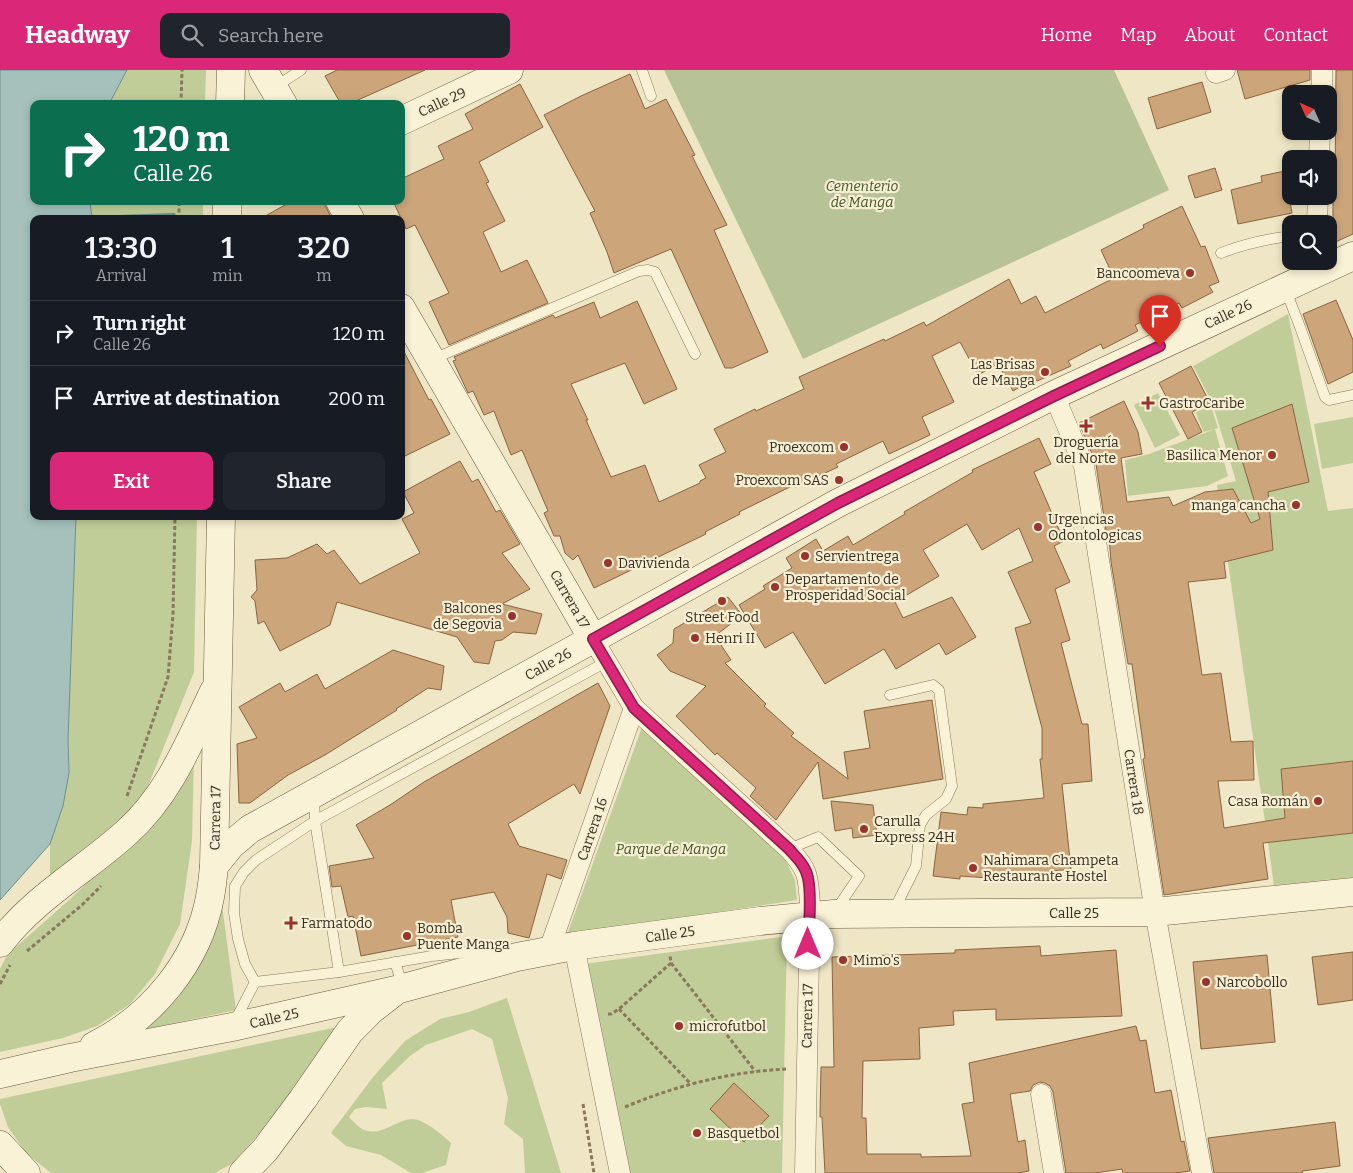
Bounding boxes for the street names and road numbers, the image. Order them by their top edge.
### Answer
street label: Calle 29 [416,84,469,121]
street label: Calle 26 [1202,296,1255,333]
street label: Carrera 17 [546,567,593,632]
street label: Calle 26 [522,645,575,684]
street label: Carrera 18 [1120,748,1147,816]
street label: Carrera 17 [206,786,225,851]
street label: Carrera 16 [574,795,611,863]
street label: Calle 25 [1049,905,1099,922]
street label: Calle 25 [644,923,696,946]
street label: Carrera 17 [798,984,817,1049]
street label: Calle 25 [248,1005,300,1032]

